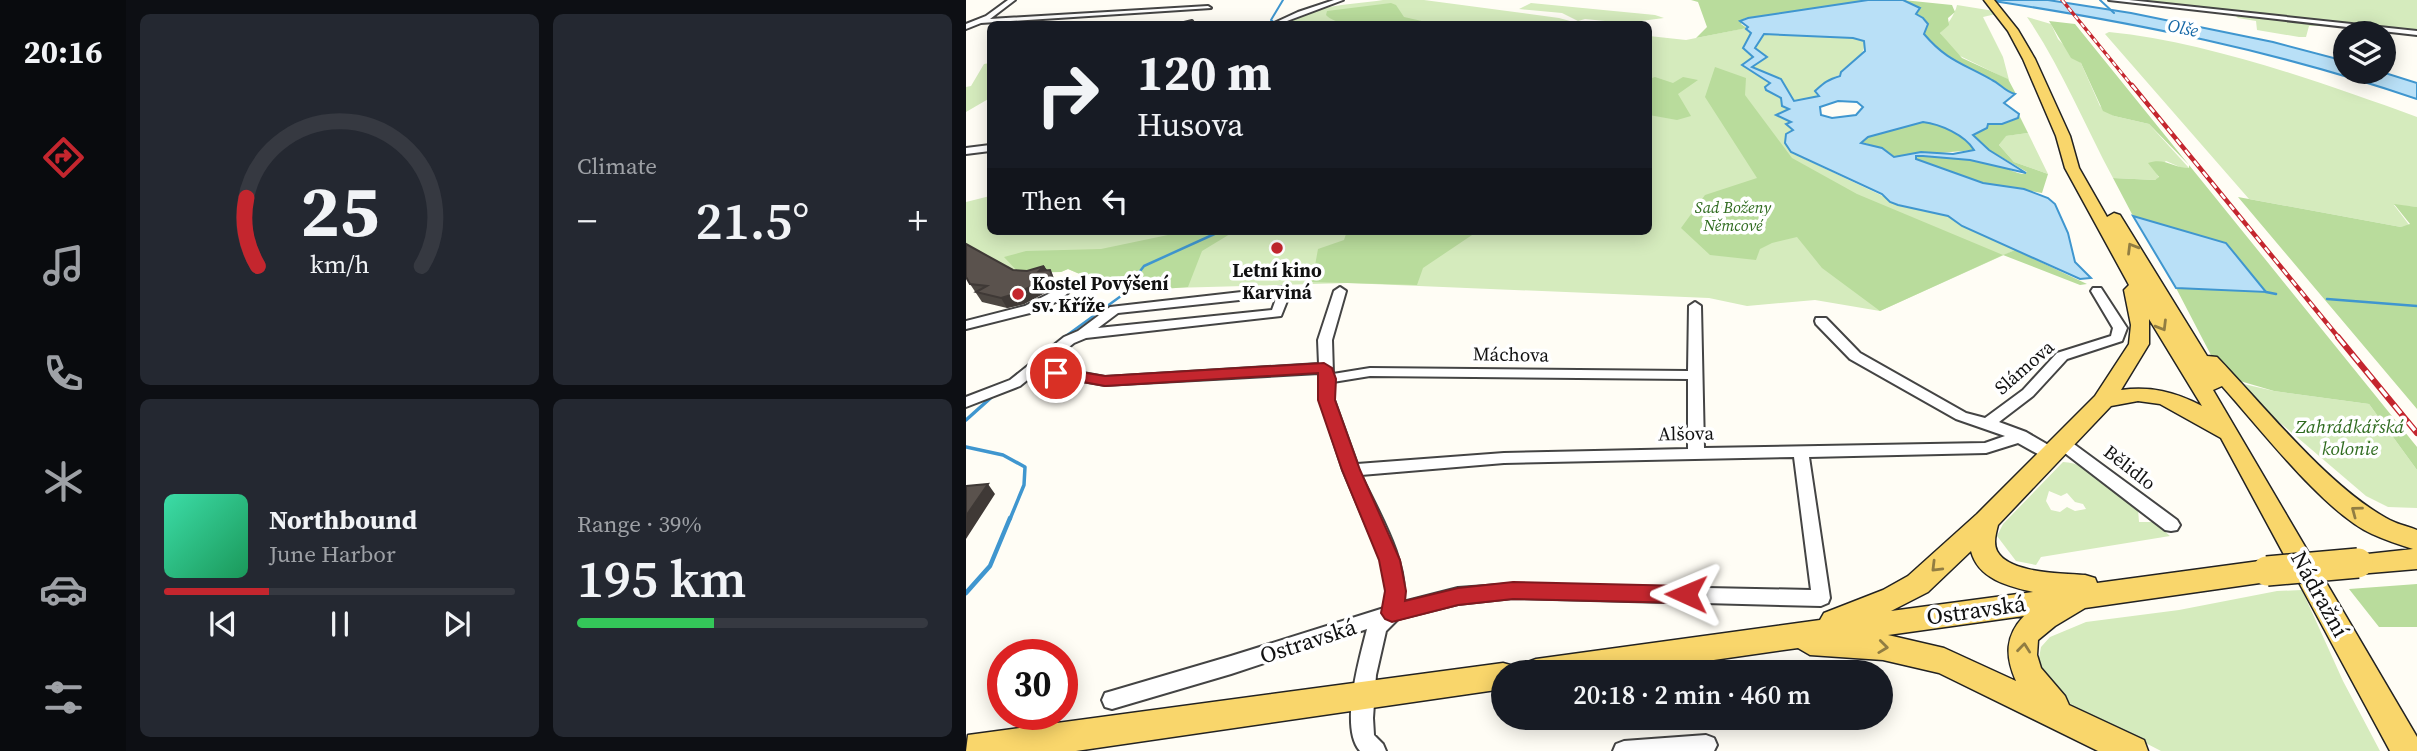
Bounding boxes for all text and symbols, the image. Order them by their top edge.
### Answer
water label: Olše [2166,12,2201,43]
map controls [2333,21,2396,84]
button: layers [2333,21,2396,84]
text: 20:16 [24,30,102,74]
text: 120 m [1137,39,1272,106]
icon: right [1022,49,1113,140]
text: Husova [1137,103,1244,147]
icon: directions [39,133,88,182]
text: Climate [577,150,657,182]
text: 25 [300,161,379,260]
icon: left [1096,182,1134,220]
text: Then [1022,183,1082,219]
text: 21.5° [696,185,809,256]
text: − [577,195,597,247]
text: + [908,195,928,247]
park label: Sad Boženy Němcové [1695,196,1772,236]
marker: Letní kino Karviná [1269,240,1285,256]
icon: music [39,241,88,290]
one-way arrow [2127,243,2140,256]
text: km/h [310,246,369,280]
place label: Letní kino Karviná [1232,257,1322,305]
place label: Kostel Povýšení sv. Kříže [1032,270,1168,318]
marker: Kostel Povýšení sv. Kříže [1010,286,1026,302]
one-way arrow [2153,318,2166,331]
street label: Slámova [1989,334,2060,400]
street label: Máchova [1473,340,1550,368]
pin [1026,343,1086,403]
icon: phone [39,349,88,398]
icon: arrive [1037,354,1075,392]
park label: Zahrádkářská kolonie [2295,413,2404,461]
street label: Alšova [1658,420,1715,446]
street label: Bělidlo [2098,438,2162,496]
icon: climate [39,457,88,506]
text: Northbound [269,502,417,538]
one-way arrow [2351,507,2364,519]
text: Range · 39% [577,508,702,540]
text: June Harbor [269,538,396,570]
text: 195 km [577,543,746,614]
street label: Nádražní [2283,545,2357,643]
position arrow [1649,557,1723,631]
one-way arrow [1931,559,1944,572]
icon: car [39,565,88,614]
street label: Ostravská [1924,587,2028,633]
icon: previous [204,605,242,643]
icon: pause [321,605,359,643]
icon: next [438,605,476,643]
street label: Ostravská [1256,610,1361,672]
speed limit sign: 30 [987,639,1078,730]
one-way arrow [1877,640,1888,655]
one-way arrow [2016,642,2031,654]
icon: filters [39,673,88,722]
text: 20:18 · 2 min · 460 m [1573,677,1811,713]

